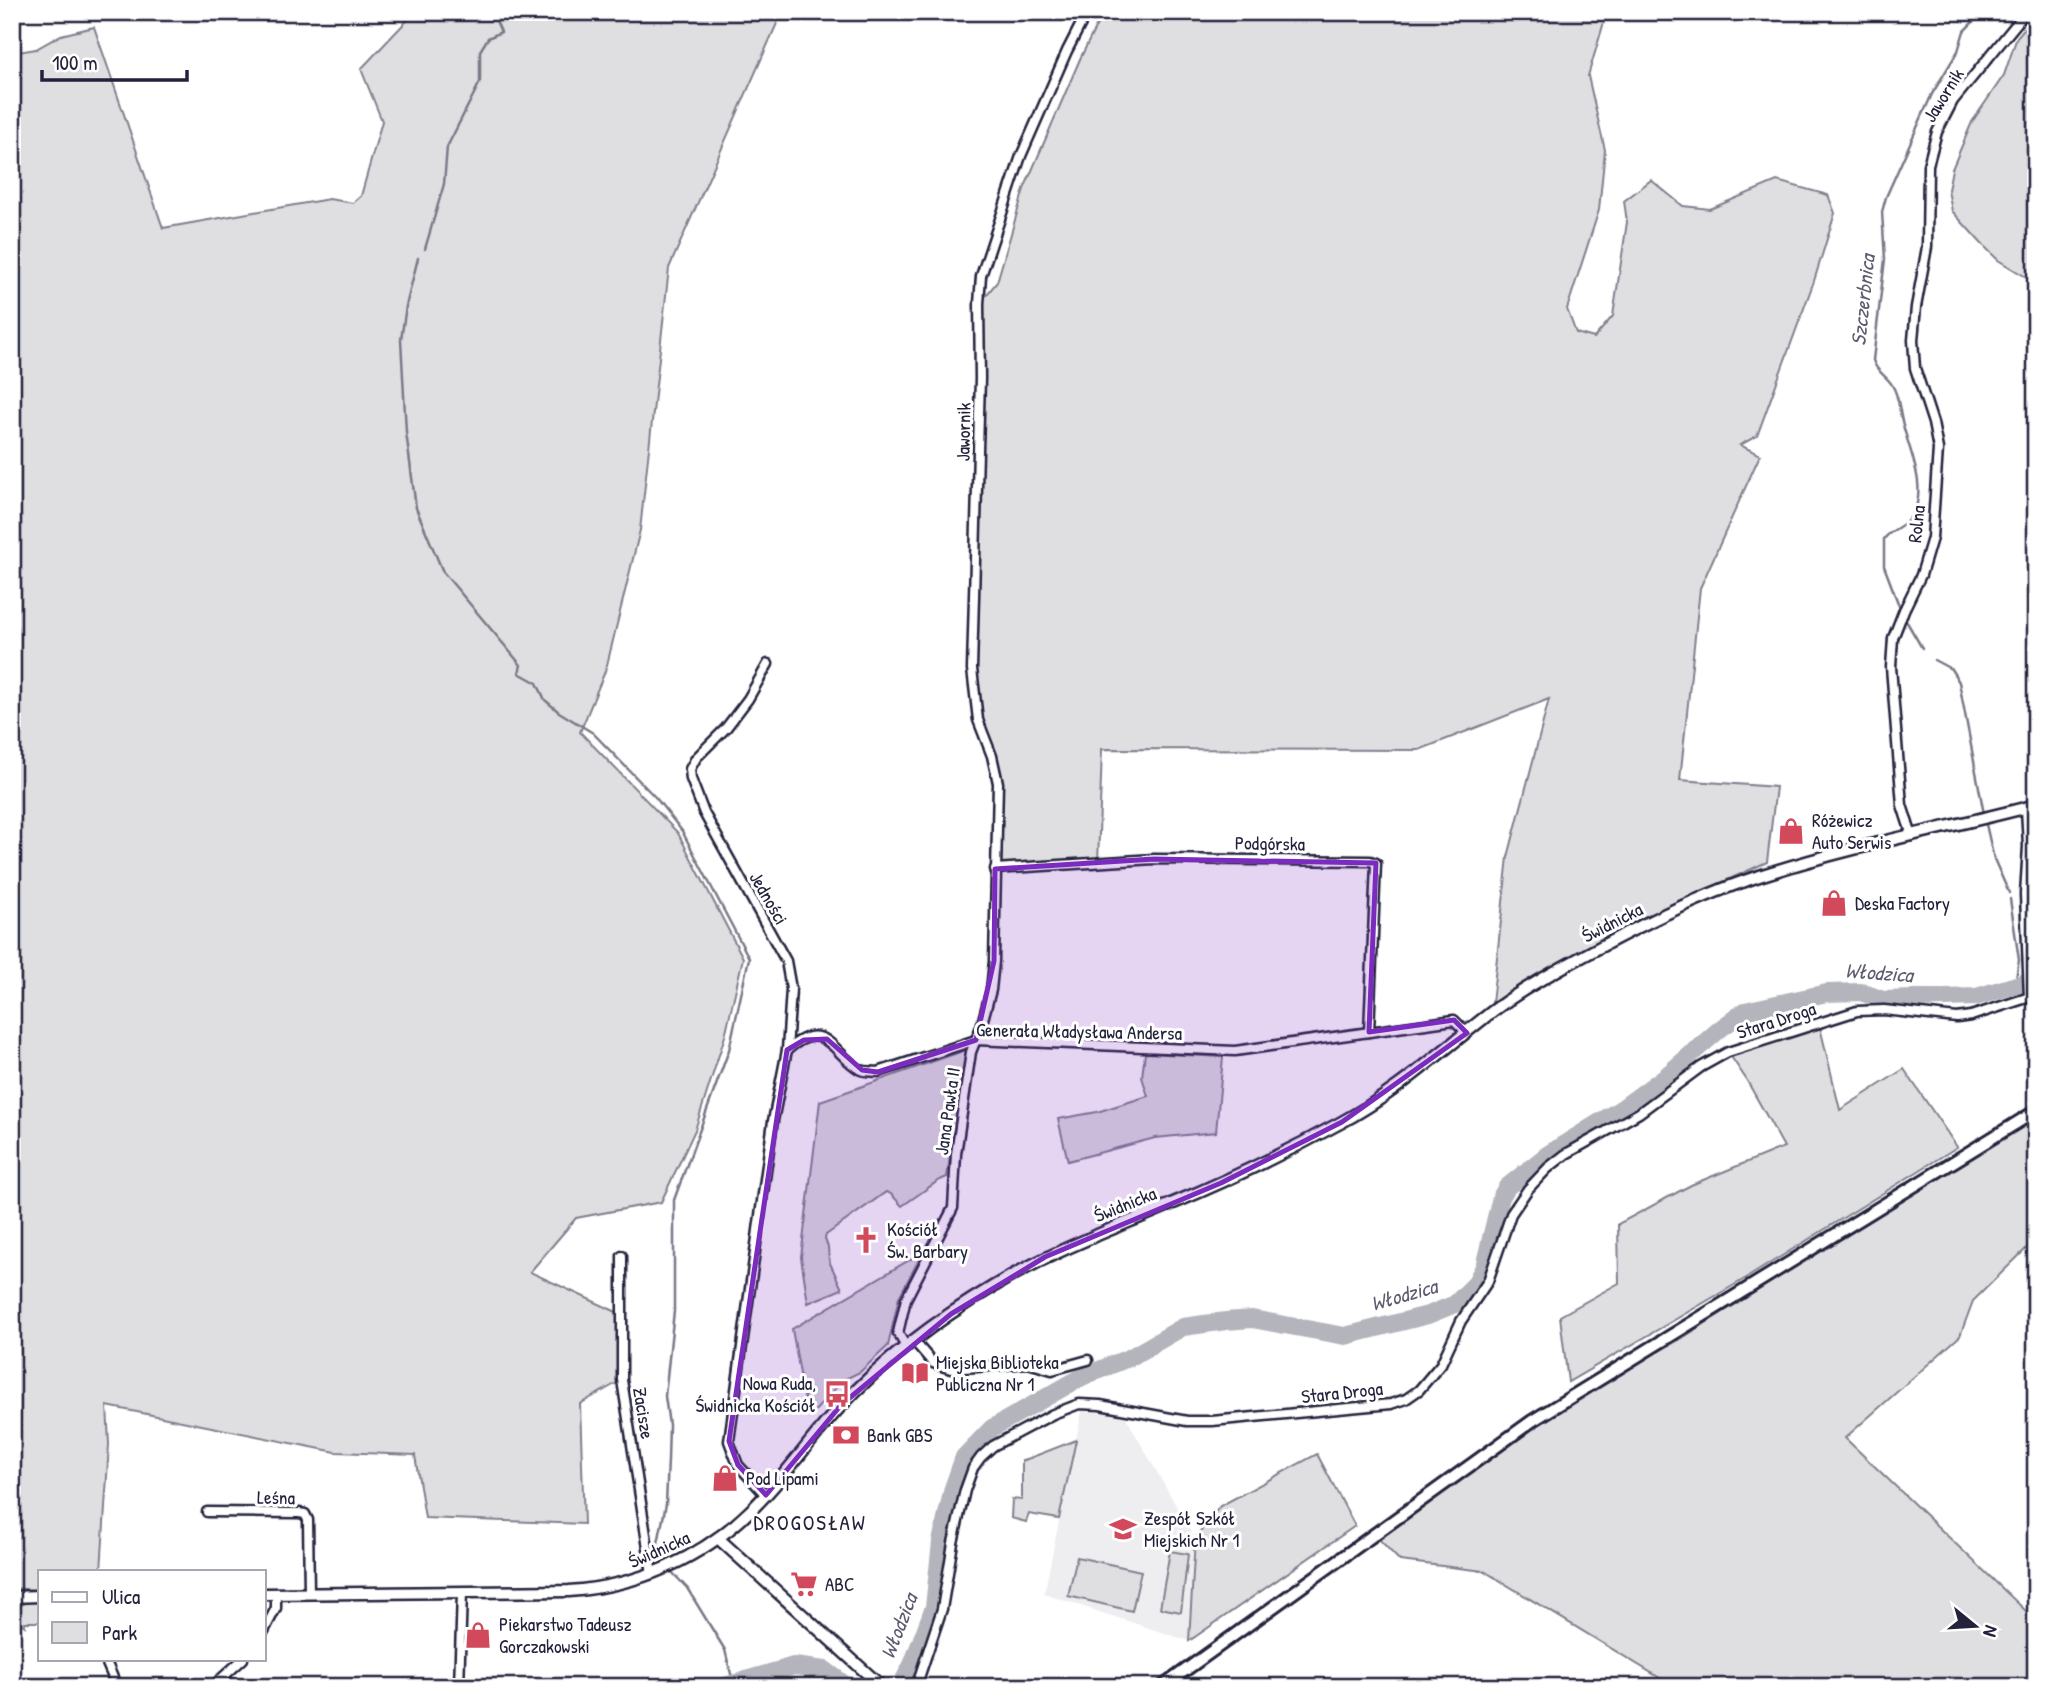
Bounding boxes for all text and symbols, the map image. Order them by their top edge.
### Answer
scale bar [42,38,187,82]
text: 100 m [52,48,98,77]
street label: Jawornik [1916,63,1970,127]
water label: Szczerbnica [1843,250,1882,347]
street label: Jawornik [949,402,977,462]
street label: Rolna [1901,504,1931,544]
place label: Różewicz Auto Serwis [1812,807,1891,855]
shop icon: Różewicz Auto Serwis [1776,816,1806,846]
street label: Podgórska [1235,829,1306,857]
street label: Jedności [743,867,795,929]
shop icon: Deska Factory [1819,888,1849,918]
place label: Deska Factory [1855,890,1950,916]
street label: Świdnicka [1577,895,1647,948]
water label: Włodzica [1844,956,1917,990]
street label: Stara Droga [1733,995,1819,1045]
street label: Generała Władysława Andersa [976,1016,1183,1046]
street label: Jana Pawła II [928,1065,966,1157]
street label: Świdnicka [1090,1180,1160,1228]
place label: Kościół Św. Barbary [887,1216,968,1264]
church icon: Kościół Św. Barbary [851,1225,881,1255]
water label: Włodzica [1367,1270,1443,1318]
place label: Miejska Biblioteka Publiczna Nr 1 [936,1349,1059,1397]
library icon: Miejska Biblioteka Publiczna Nr 1 [900,1358,930,1388]
place label: Nowa Ruda, Świdnicka Kościół [695,1370,816,1418]
street label: Stara Droga [1300,1375,1385,1409]
bus stop icon: Nowa Ruda, Świdnicka Kościół [822,1379,852,1409]
street label: Zacisze [627,1385,661,1441]
bank icon: Bank GBS [831,1420,861,1450]
place label: Bank GBS [867,1422,933,1448]
shop icon: Pod Lipami [710,1463,740,1493]
place label: Pod Lipami [746,1465,819,1491]
street label: Leśna [257,1484,296,1510]
place label: Zespół Szkół Miejskich Nr 1 [1144,1505,1240,1553]
district label: DROGOSŁAW [753,1508,867,1537]
school or university icon: Zespół Szkół Miejskich Nr 1 [1108,1514,1138,1544]
street label: Świdnicka [624,1524,694,1574]
supermarket icon: ABC [789,1569,819,1599]
legend [38,1570,266,1660]
place label: ABC [825,1571,854,1597]
text: Ulica [102,1582,140,1611]
water label: Włodzica [873,1586,925,1663]
north arrow [1940,1590,2010,1660]
place label: Piekarstwo Tadeusz Gorczakowski [499,1611,632,1659]
text: Park [102,1618,137,1647]
shop icon: Piekarstwo Tadeusz Gorczakowski [463,1620,493,1650]
text: N [1977,1622,2005,1640]

